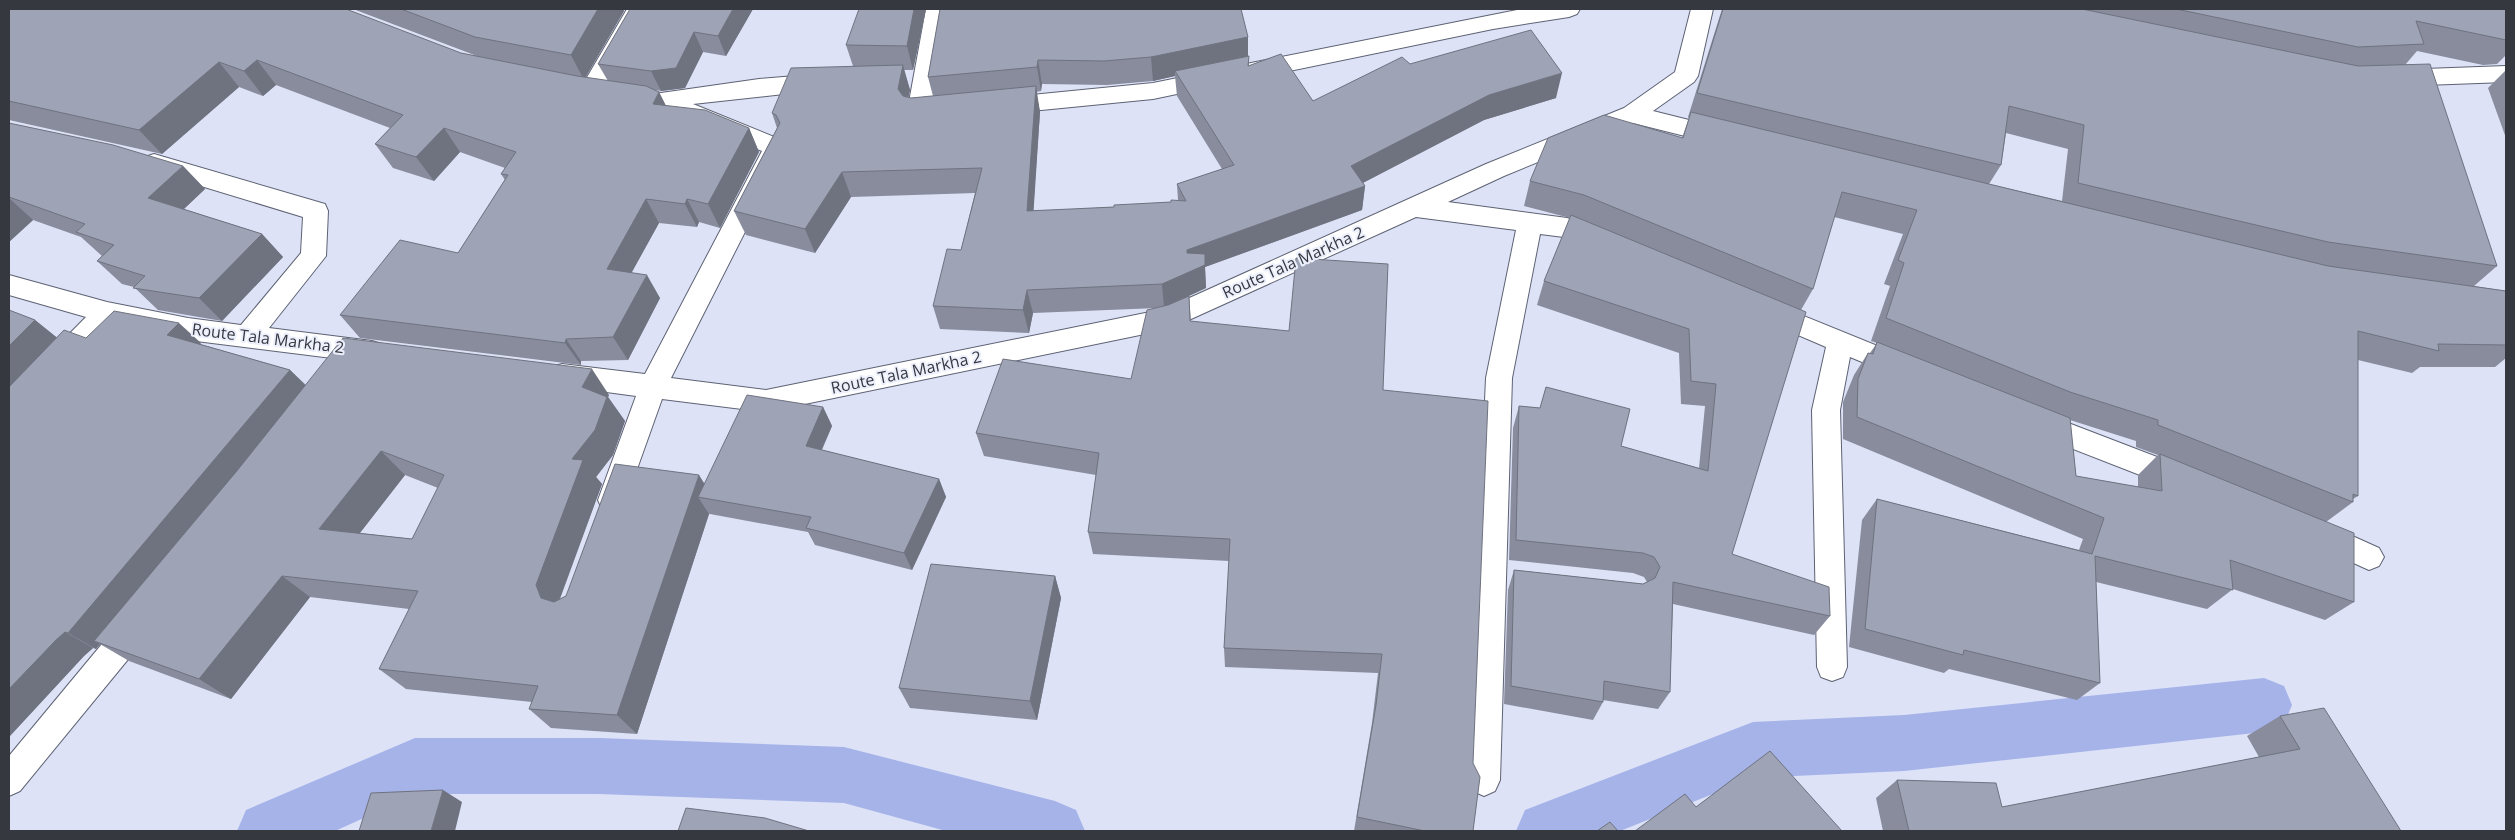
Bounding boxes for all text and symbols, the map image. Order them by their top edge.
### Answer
street label: Route Tala Markha 2 [1219,221,1367,303]
street label: Route Tala Markha 2 [191,318,345,358]
street label: Route Tala Markha 2 [829,345,983,399]

